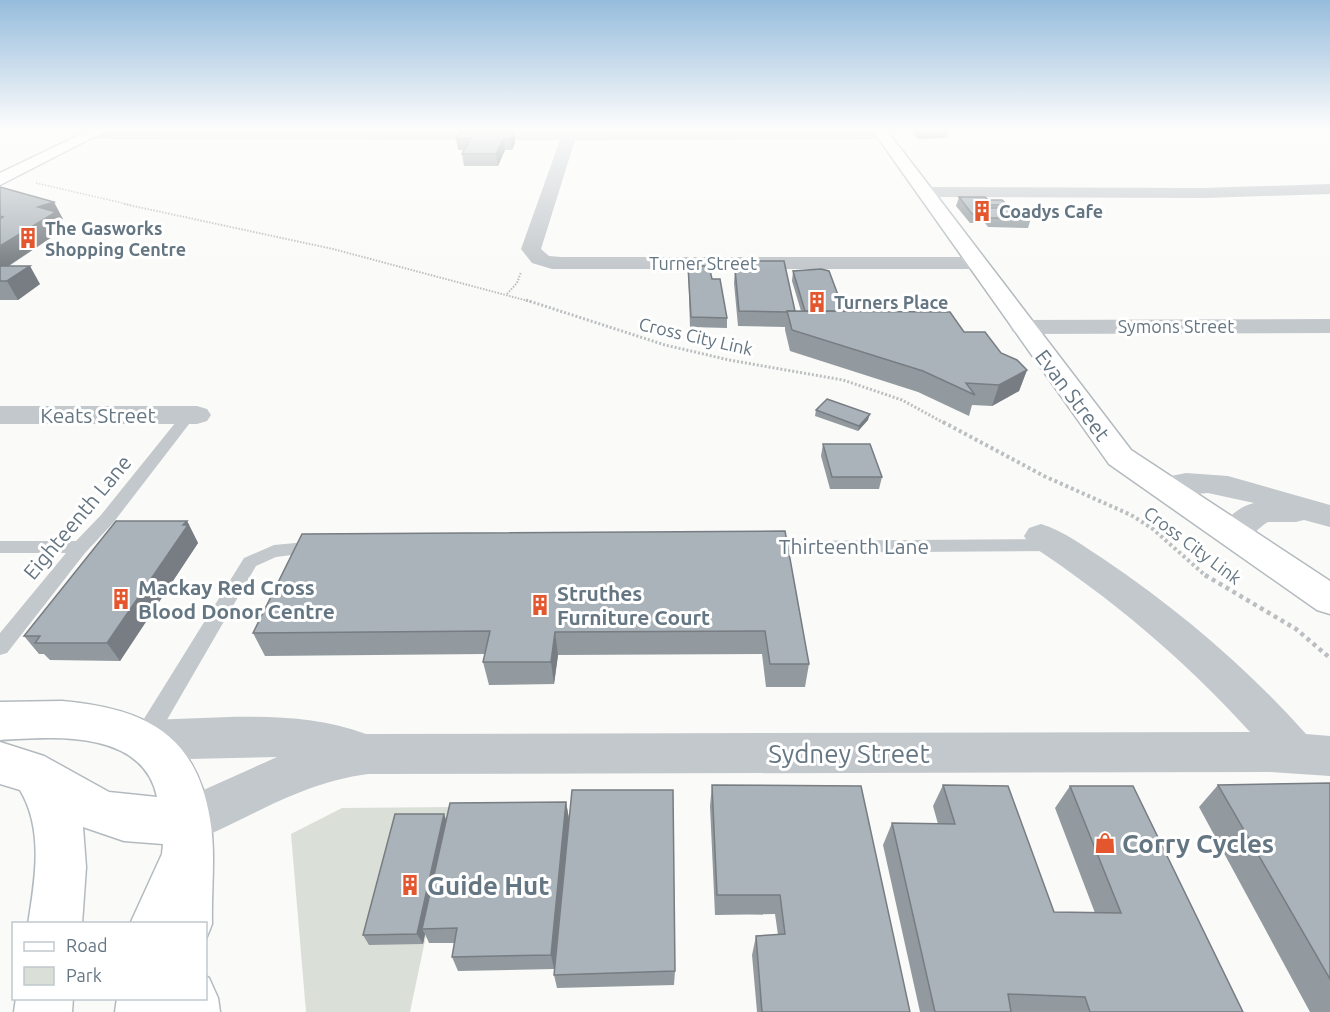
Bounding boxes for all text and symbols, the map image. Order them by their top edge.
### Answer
building icon: Coadys Cafe [970,199,994,223]
place label: Coadys Cafe [999,201,1103,221]
place label: The Gasworks Shopping Centre [45,218,186,259]
building icon: The Gasworks Shopping Centre [16,226,40,250]
street label: Turner Street [649,253,757,273]
building icon: Turners Place [805,290,829,314]
place label: Turners Place [834,292,948,312]
street label: Cross City Link [637,313,755,359]
street label: Symons Street [1118,316,1234,336]
street label: Evan Street [1031,345,1115,445]
street label: Keats Street [40,403,156,427]
street label: Eighteenth Lane [18,450,136,584]
street label: Cross City Link [1141,502,1245,588]
street label: Thirteenth Lane [779,534,929,558]
place label: Mackay Red Cross Blood Donor Centre [138,575,335,623]
place label: Struthes Furniture Court [557,581,710,629]
building icon: Mackay Red Cross Blood Donor Centre [109,587,133,611]
building icon: Struthes Furniture Court [528,593,552,617]
street label: Sydney Street [768,739,930,768]
place label: Corry Cycles [1122,829,1274,858]
shop icon: Corry Cycles [1093,831,1117,855]
place label: Guide Hut [427,871,549,900]
building icon: Guide Hut [398,873,422,897]
legend [12,922,207,1000]
text: Road [66,935,108,955]
text: Park [66,965,102,985]

